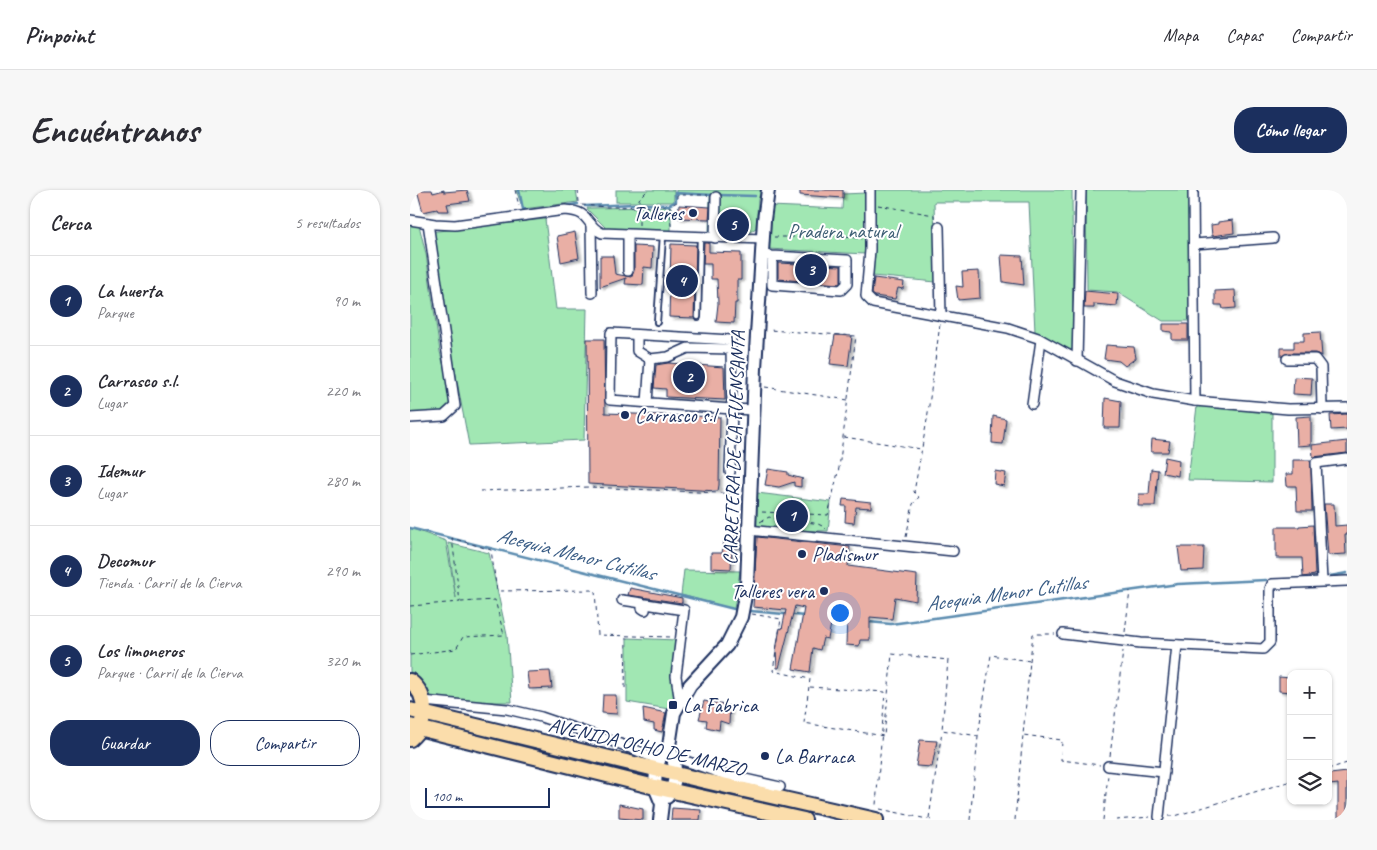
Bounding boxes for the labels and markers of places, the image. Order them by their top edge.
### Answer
place label: Talleres [633,201,685,226]
pin: 5 [717,206,749,244]
marker: Talleres [687,207,699,219]
pin: 3 [795,251,827,289]
pin: 4 [666,262,698,300]
pin: 2 [673,358,705,396]
place label: Carrasco s.l [635,403,719,428]
marker: Carrasco s.l [619,409,631,421]
pin: 1 [776,497,808,535]
place label: Pladismur [812,542,880,567]
marker: Pladismur [796,548,808,560]
place label: Talleres vera [731,579,816,604]
marker: Talleres vera [818,585,830,597]
place label: La Fabrica [683,693,759,718]
marker: La Fabrica [667,699,679,711]
place label: La Barraca [775,744,855,769]
marker: La Barraca [759,750,771,762]

